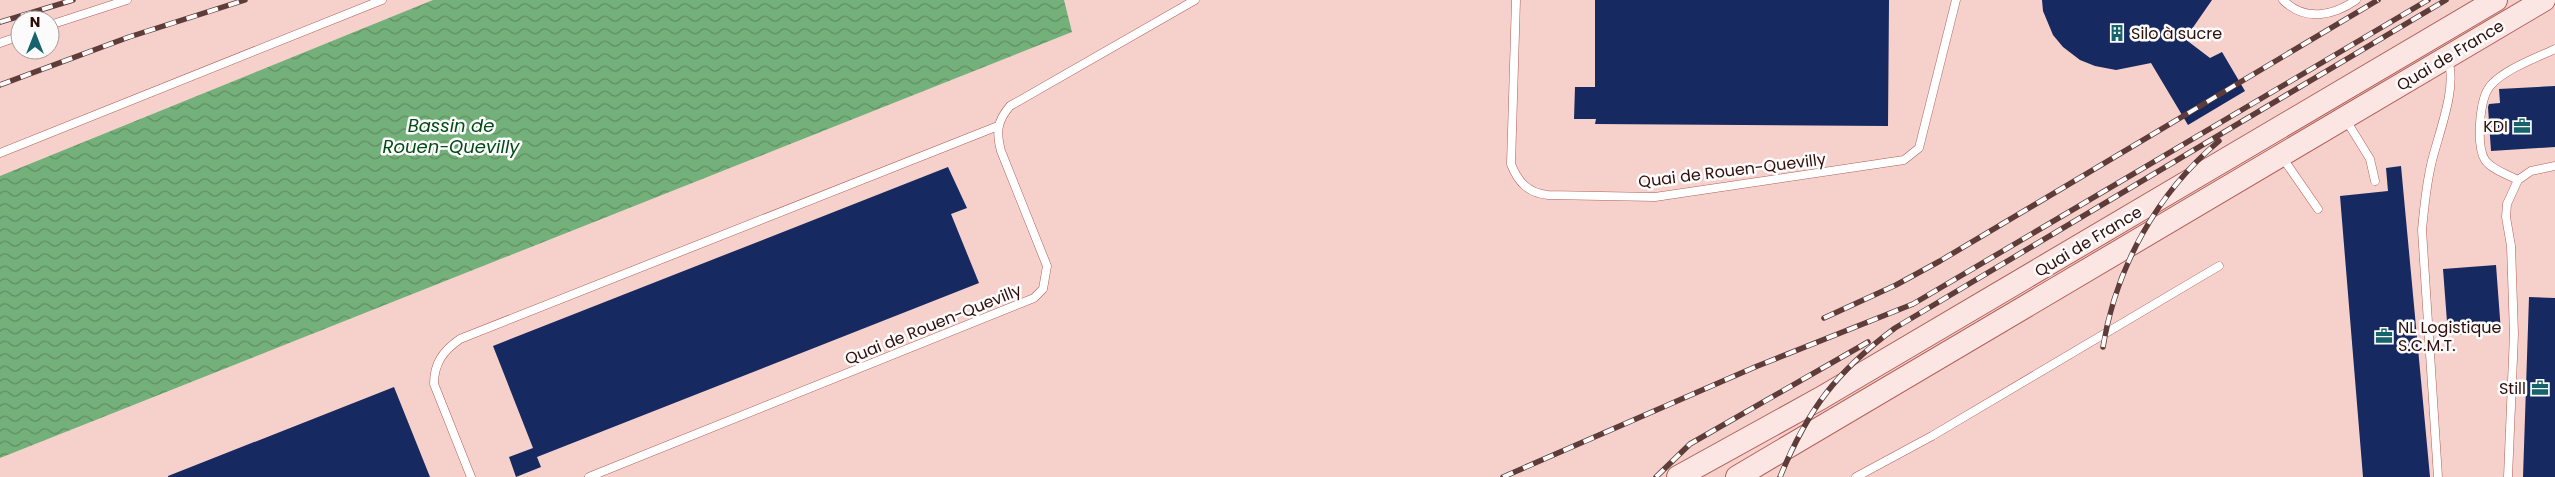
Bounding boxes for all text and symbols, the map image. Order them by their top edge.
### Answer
north arrow [10,10,60,60]
text: N [30,12,40,32]
street label: Quai de France [2392,14,2508,97]
place label: Silo à sucre [2131,22,2222,45]
building icon: Silo à sucre [2107,23,2127,43]
water label: Bassin de Rouen-Quevilly [383,113,520,159]
place label: KDI [2483,115,2508,138]
office icon: KDI [2512,116,2532,136]
street label: Quai de Rouen-Quevilly [1637,148,1827,193]
street label: Quai de France [2030,200,2146,283]
street label: Quai de Rouen-Quevilly [841,278,1025,370]
place label: NL Logistique S.C.M.T. [2398,316,2502,357]
office icon: NL Logistique S.C.M.T. [2374,326,2394,346]
place label: Still [2499,377,2526,400]
office icon: Still [2530,378,2550,398]

